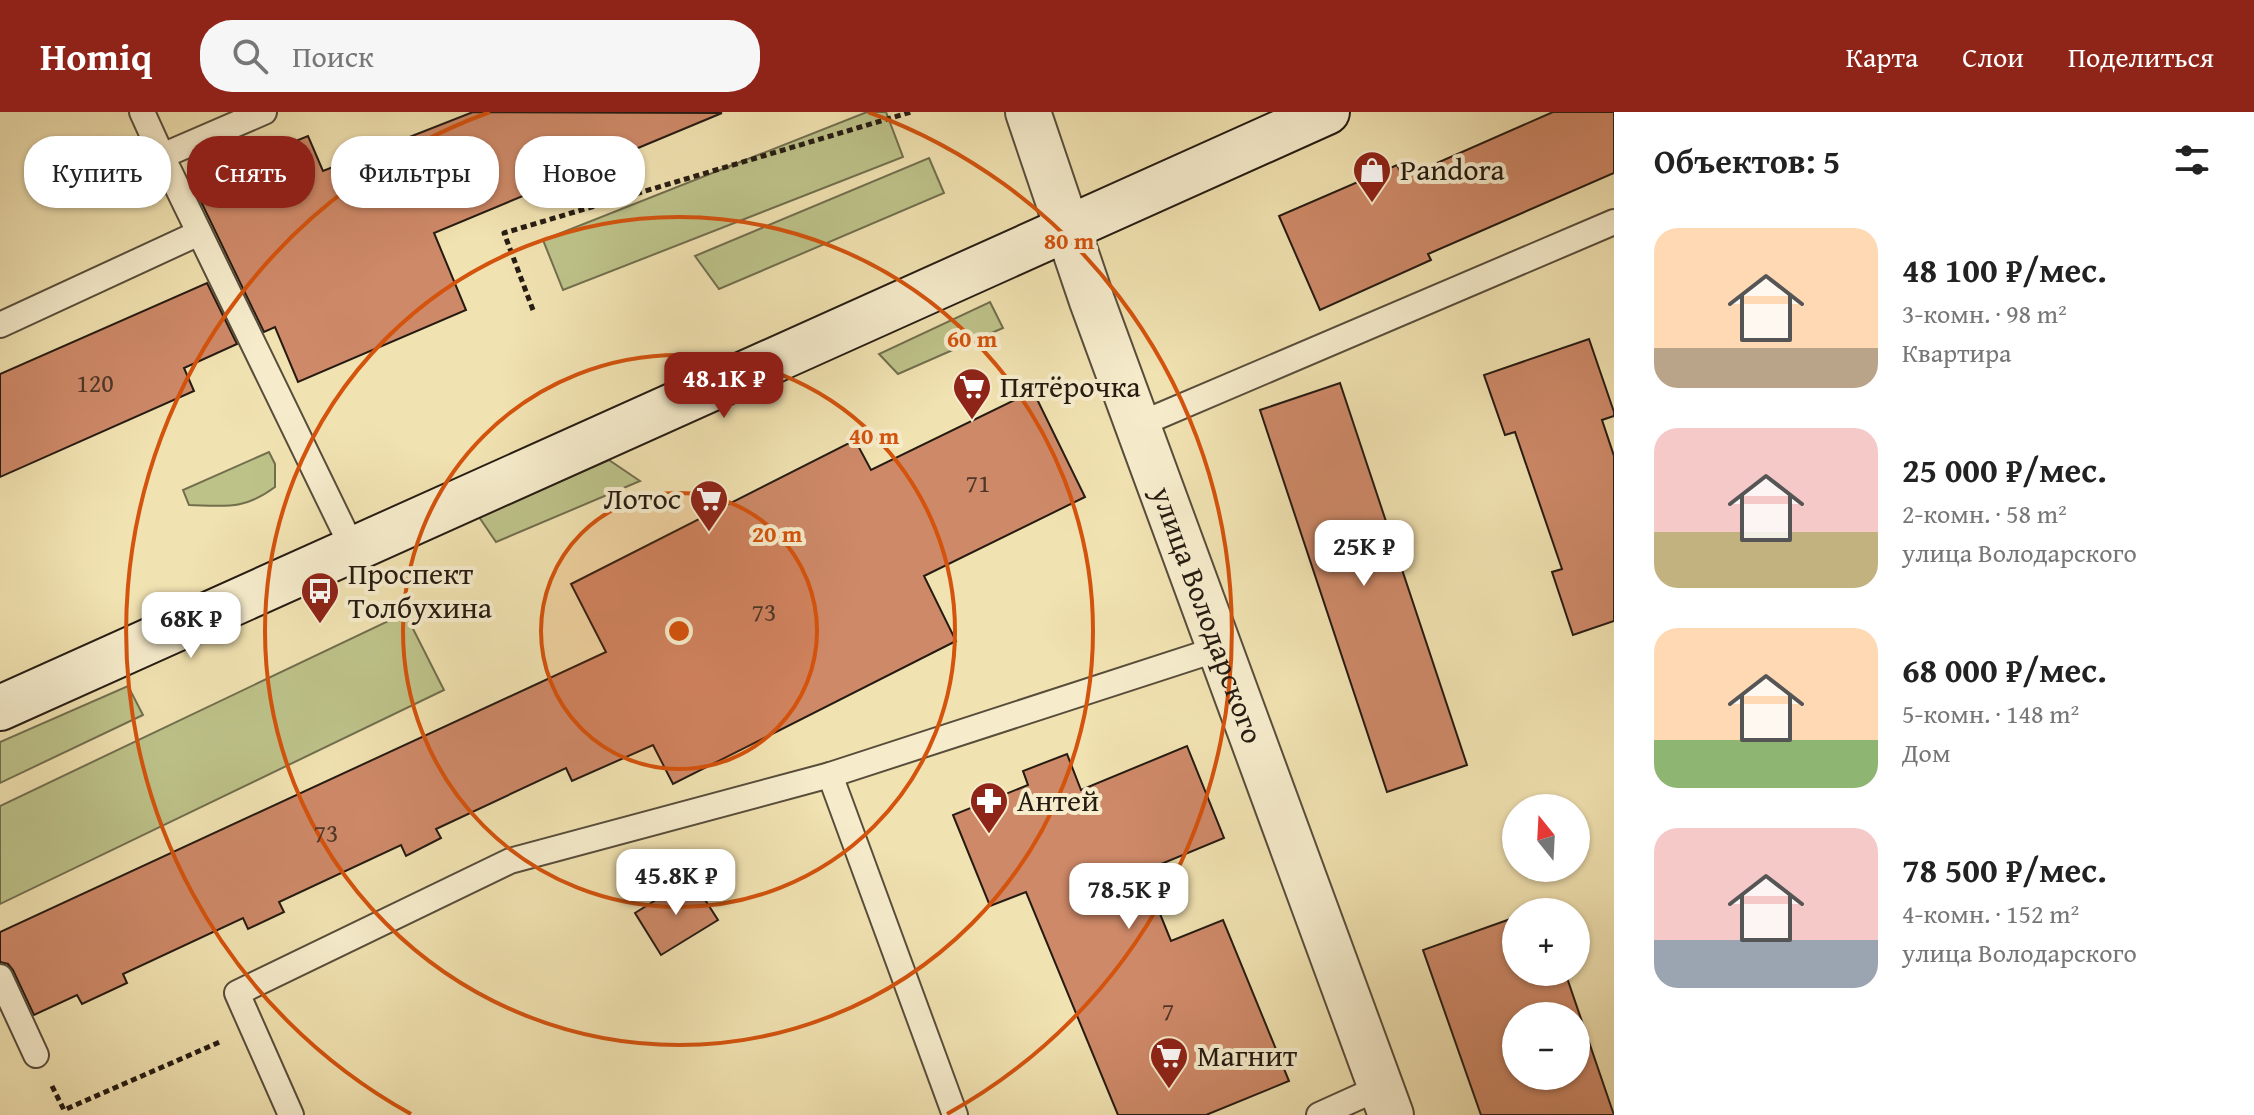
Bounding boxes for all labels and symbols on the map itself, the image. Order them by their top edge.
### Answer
place label: Pandora [1400,147,1505,191]
shop icon: Pandora [1351,149,1393,204]
text: 80 m [1044,223,1095,258]
text: 60 m [947,321,998,356]
pin: 48.1K ₽ [650,352,798,420]
house number: 120 [76,363,114,402]
place label: Пятёрочка [1000,364,1141,408]
supermarket icon: Пятёрочка [951,366,993,421]
text: 40 m [849,418,900,453]
house number: 71 [965,463,991,502]
place label: Лотос [604,476,681,520]
supermarket icon: Лотос [688,478,730,533]
street label: улица Володарского [1141,479,1276,749]
text: 20 m [752,516,803,551]
pin: 25K ₽ [1308,520,1420,588]
place label: Проспект Толбухина [348,551,493,629]
bus stop icon: Проспект Толбухина [299,570,341,625]
pin: 68K ₽ [135,592,247,660]
house number: 73 [751,592,777,631]
centre of rings [665,617,693,645]
place label: Антей [1017,778,1099,822]
pharmacy icon: Антей [968,780,1010,835]
north arrow [1502,794,1590,882]
house number: 73 [313,813,339,852]
pin: 45.8K ₽ [602,849,750,917]
pin: 78.5K ₽ [1055,863,1203,931]
house number: 7 [1162,991,1174,1030]
place label: Магнит [1197,1033,1298,1077]
supermarket icon: Магнит [1148,1035,1190,1090]

